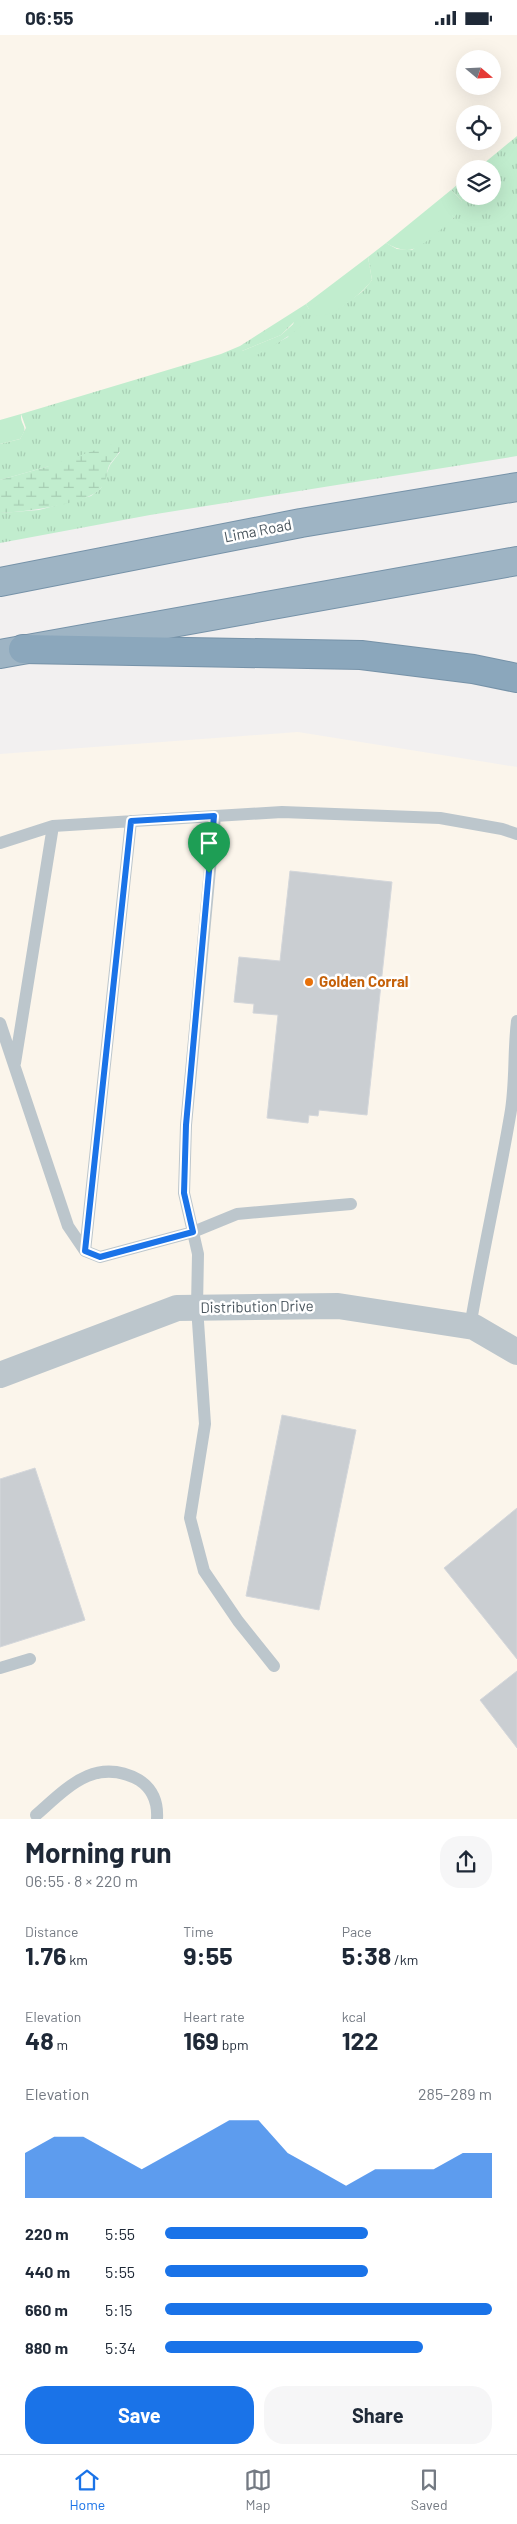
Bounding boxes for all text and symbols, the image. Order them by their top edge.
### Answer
text: 06:55 [25,6,73,29]
north arrow [456,50,501,95]
map controls [456,50,501,205]
button: locate [456,105,501,150]
button: layers [456,160,501,205]
street label: Lima Road [222,515,293,545]
pin [188,822,230,873]
icon: arrive [195,829,223,857]
place label: Golden Corral [319,972,409,990]
marker: Golden Corral [303,976,315,988]
street label: Distribution Drive [200,1296,314,1316]
text: Morning run [25,1835,172,1869]
button: share [440,1836,492,1888]
text: 06:55 · 8 × 220 m [25,1871,138,1890]
text: Distance [25,1923,78,1940]
text: Time [183,1923,214,1940]
text: Pace [342,1923,372,1940]
text: 1.76 [25,1940,66,1970]
text: 9:55 [183,1940,233,1970]
text: 5:38 [342,1940,391,1970]
text: km [66,1951,88,1968]
text: /km [391,1951,418,1968]
text: Elevation [25,2008,81,2025]
text: Heart rate [183,2008,245,2025]
text: kcal [342,2008,366,2025]
text: 48 [25,2025,54,2055]
text: 169 [183,2025,219,2055]
text: 122 [342,2025,379,2055]
text: m [54,2036,68,2053]
text: bpm [219,2036,249,2053]
text: Elevation [25,2084,89,2103]
text: 285–289 m [418,2084,492,2103]
text: 220 m [25,2224,69,2243]
text: 5:55 [105,2224,135,2243]
text: 440 m [25,2262,70,2281]
text: 5:55 [105,2262,135,2281]
text: 660 m [25,2300,68,2319]
text: 5:15 [105,2300,132,2319]
text: 880 m [25,2338,68,2357]
text: 5:34 [105,2338,136,2357]
button: Save [25,2386,254,2444]
button: Share [264,2386,492,2444]
tab: Home [69,2466,105,2513]
tab: Map [244,2466,272,2513]
tab: Saved [411,2466,448,2513]

